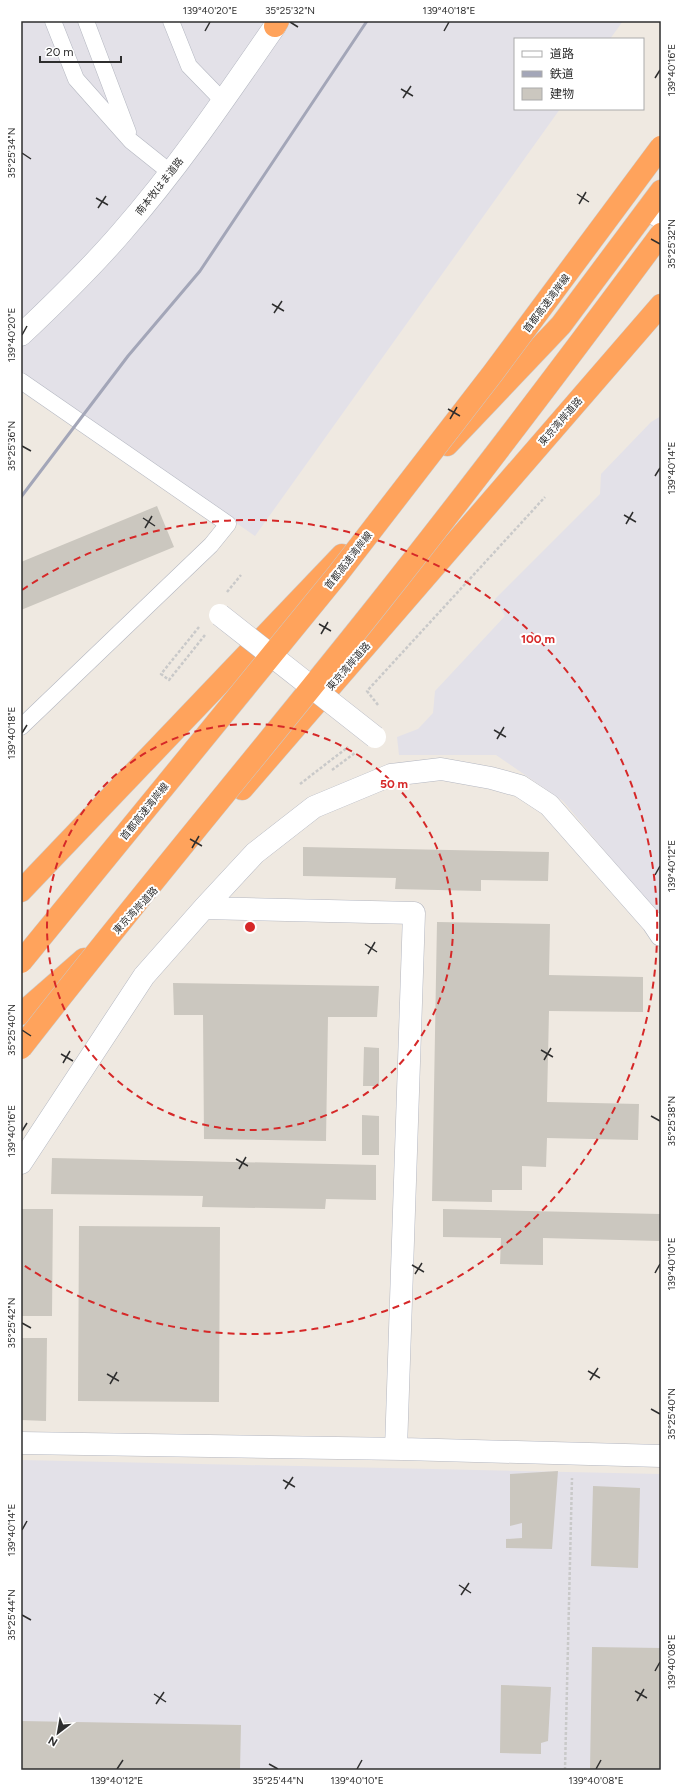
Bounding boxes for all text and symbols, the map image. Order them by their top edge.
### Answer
text: 139°40'20"E [183,4,237,17]
text: 35°25'32"N [265,4,315,17]
text: 139°40'18"E [423,4,476,17]
scale bar [40,38,121,64]
legend [514,38,644,110]
text: 139°40'16"E [665,44,678,96]
text: 20 m [46,45,74,59]
text: 道路 [550,47,574,61]
text: 鉄道 [550,67,574,81]
text: 建物 [550,87,574,101]
text: 35°25'34"N [5,128,18,178]
street label: 南本牧はま道路 [133,155,186,218]
text: 35°25'32"N [665,219,678,269]
street label: 首都高速湾岸線 [520,271,573,335]
text: 139°40'20"E [5,308,18,362]
street label: 東京湾岸道路 [536,394,585,448]
text: 35°25'36"N [5,421,18,471]
text: 139°40'14"E [665,441,678,495]
street label: 首都高速湾岸線 [322,529,375,592]
text: 100 m [521,632,555,646]
street label: 東京湾岸道路 [324,639,373,693]
text: 139°40'18"E [5,706,18,759]
text: 50 m [380,777,408,791]
street label: 首都高速湾岸線 [117,780,171,843]
text: 139°40'12"E [665,840,678,892]
street label: 東京湾岸道路 [110,884,161,937]
centre of rings [243,920,257,934]
text: 35°25'40"N [5,1004,18,1056]
text: 35°25'38"N [665,1096,678,1146]
text: 139°40'16"E [5,1105,18,1157]
text: 139°40'10"E [665,1237,678,1291]
text: 35°25'42"N [5,1298,18,1348]
text: 35°25'40"N [665,1388,678,1440]
text: 139°40'14"E [5,1503,18,1557]
text: 35°25'44"N [5,1589,18,1641]
text: 139°40'08"E [665,1634,678,1690]
north arrow [38,1713,78,1753]
text: N [46,1733,60,1749]
text: 139°40'12"E [91,1774,143,1787]
text: 35°25'44"N [252,1774,304,1787]
text: 139°40'10"E [330,1774,384,1787]
text: 139°40'08"E [568,1774,624,1787]

